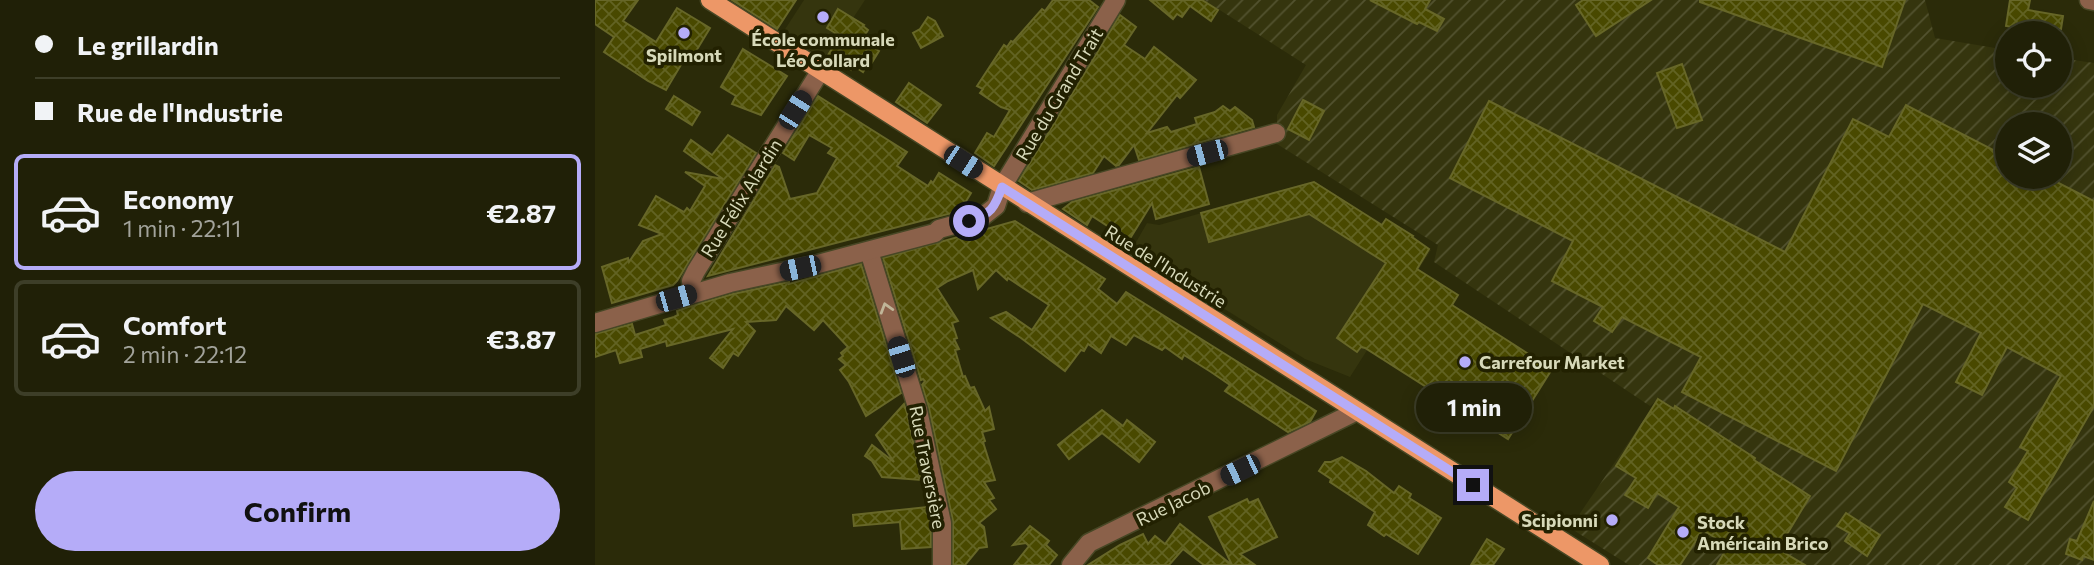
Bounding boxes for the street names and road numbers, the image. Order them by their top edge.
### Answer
street label: Rue du Grand Trait [1011,24,1107,164]
street label: Rue Félix Alardin [696,135,786,261]
street label: Rue de l'Industrie [1101,220,1231,312]
street label: Rue Traversière [905,403,951,531]
street label: Rue Jacob [1132,476,1214,530]

